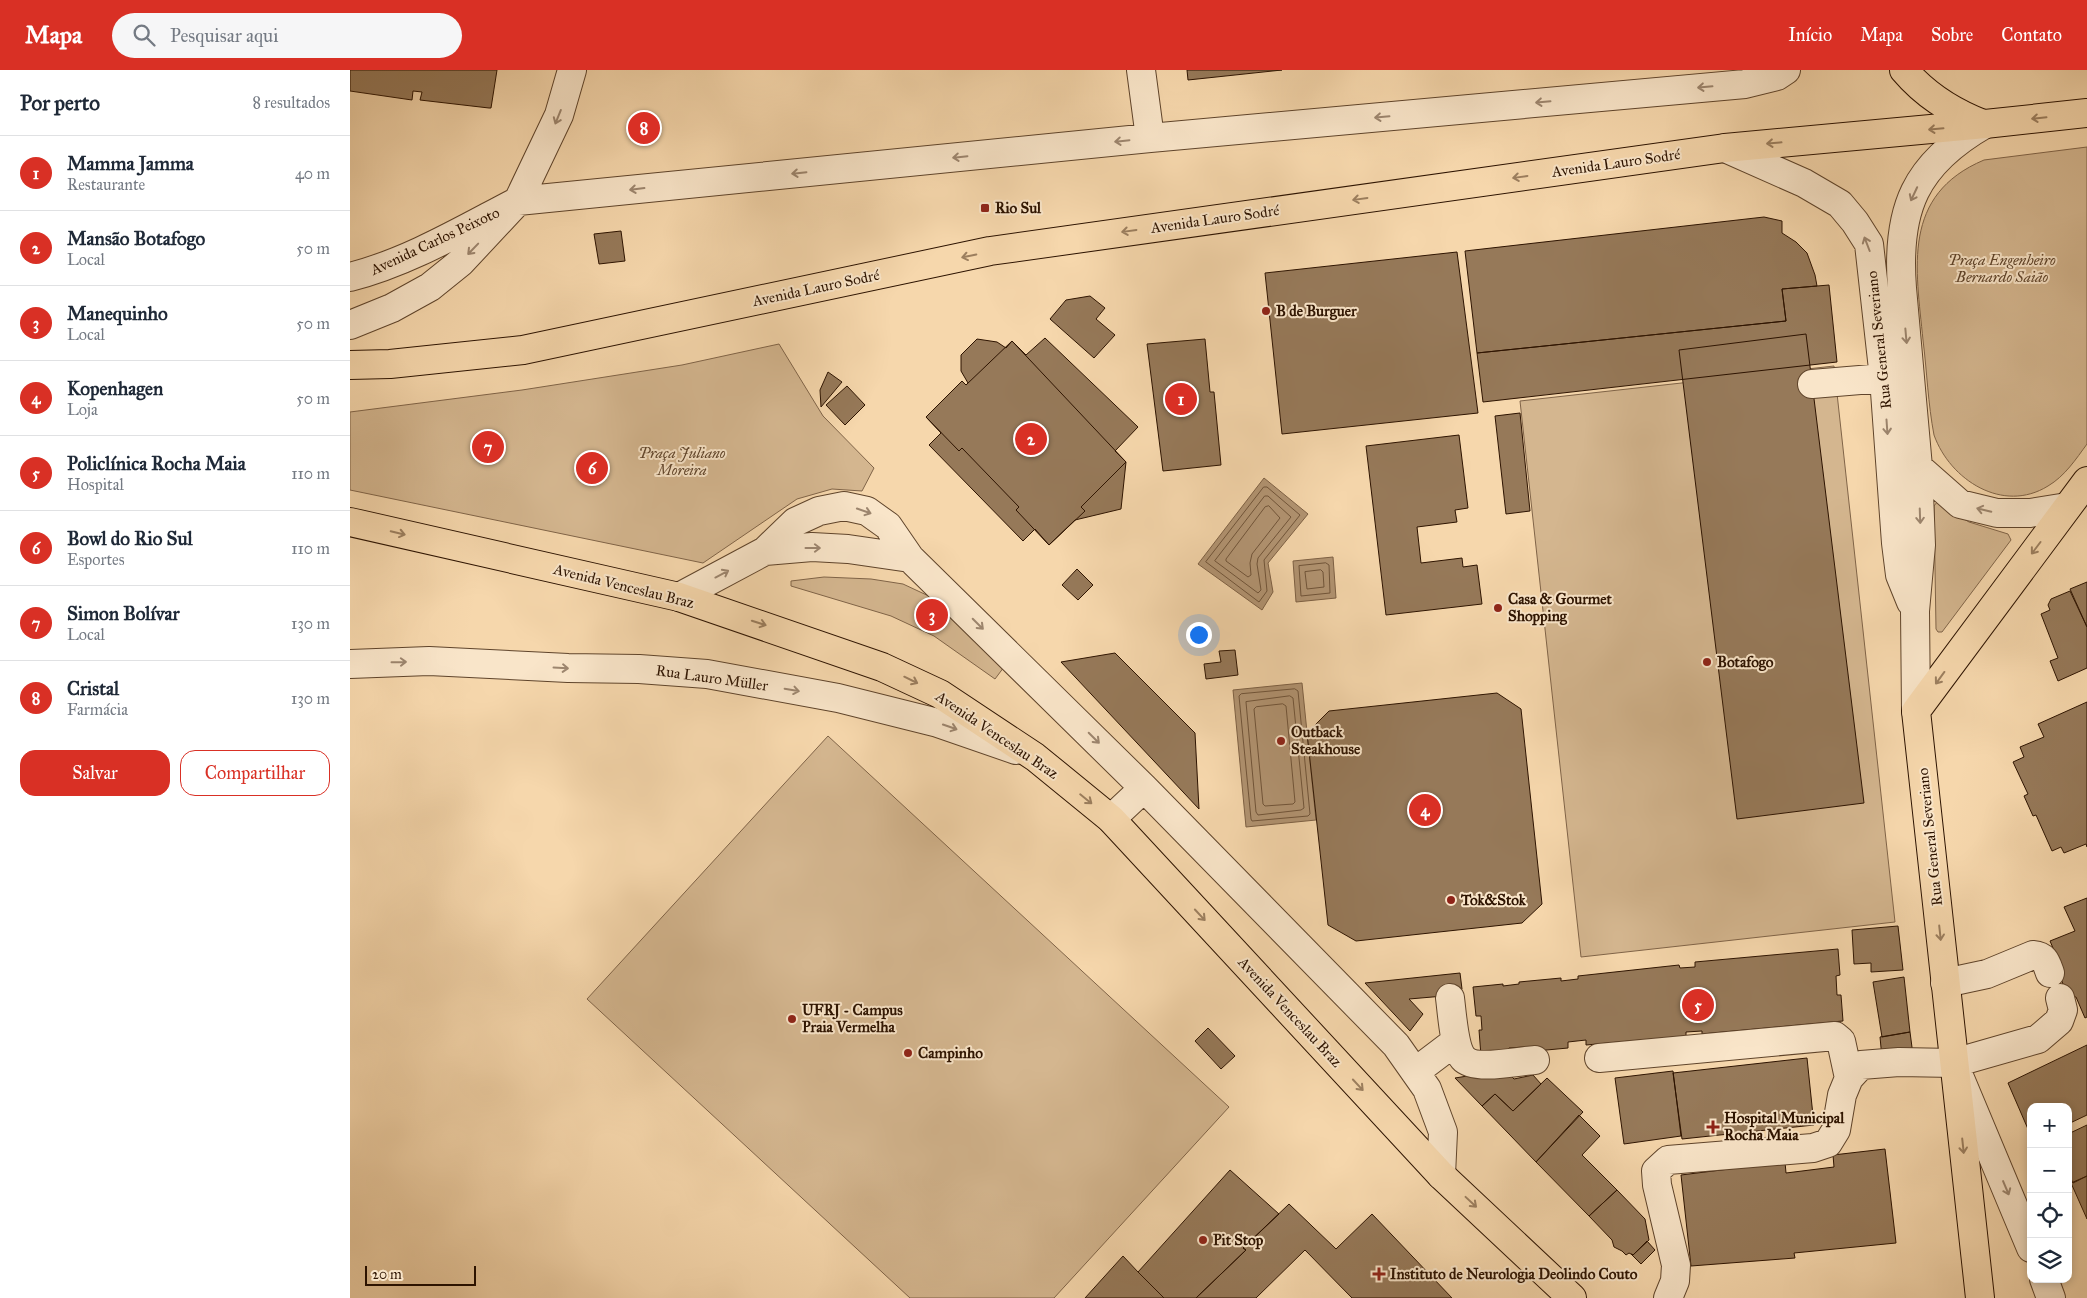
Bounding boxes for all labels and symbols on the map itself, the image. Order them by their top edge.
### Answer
one-way arrow [1698,82,1714,92]
one-way arrow [1536,97,1552,107]
one-way arrow [553,109,562,124]
pin: 8 [628,109,660,147]
one-way arrow [1374,112,1390,122]
one-way arrow [2031,113,2047,123]
one-way arrow [1928,124,1944,134]
one-way arrow [1114,136,1130,146]
one-way arrow [1767,139,1783,148]
street label: Avenida Lauro Sodré [1550,145,1682,181]
one-way arrow [953,152,969,162]
one-way arrow [791,168,807,178]
one-way arrow [1513,172,1529,182]
one-way arrow [629,184,645,194]
one-way arrow [1909,186,1918,201]
one-way arrow [1352,194,1368,204]
place label: Rio Sul [995,199,1042,217]
street label: Avenida Lauro Sodré [1149,201,1281,237]
marker: Rio Sul [979,202,991,214]
street label: Avenida Carlos Peixoto [367,203,503,279]
one-way arrow [1122,227,1138,237]
one-way arrow [1862,237,1871,252]
one-way arrow [467,243,479,255]
one-way arrow [961,251,977,261]
park label: Praça Engenheiro Bernardo Saião [1948,251,2056,286]
street label: Avenida Lauro Sodré [750,266,882,310]
street label: Rua General Severiano [1863,270,1895,410]
place label: B de Burguer [1276,302,1357,321]
marker: B de Burguer [1260,305,1272,317]
one-way arrow [1901,328,1911,344]
pin: 1 [1165,380,1197,418]
one-way arrow [1883,419,1892,435]
pin: 2 [1015,420,1047,458]
pin: 7 [472,428,504,466]
park label: Praça Juliano Moreira [638,444,726,479]
pin: 6 [576,449,608,487]
one-way arrow [1977,505,1993,514]
one-way arrow [855,507,871,517]
one-way arrow [1915,507,1924,523]
one-way arrow [389,529,405,538]
one-way arrow [2031,541,2042,554]
one-way arrow [805,543,821,553]
street label: Avenida Venceslau Braz [551,560,696,612]
one-way arrow [714,569,729,578]
place label: Casa & Gourmet Shopping [1508,590,1613,626]
pin: 3 [916,596,948,634]
marker: Casa & Gourmet Shopping [1492,602,1504,614]
one-way arrow [972,618,984,630]
one-way arrow [750,619,766,629]
your location [1186,622,1212,648]
place label: Botafogo [1717,653,1774,672]
marker: Botafogo [1701,656,1713,668]
one-way arrow [390,657,406,667]
street label: Rua Lauro Müller [655,661,770,695]
one-way arrow [552,663,569,673]
one-way arrow [1935,671,1945,685]
one-way arrow [903,676,918,686]
one-way arrow [784,685,800,695]
street label: Avenida Venceslau Braz [931,687,1062,783]
one-way arrow [942,723,957,732]
place label: Outback Steakhouse [1291,723,1361,758]
one-way arrow [1087,732,1100,744]
marker: Outback Steakhouse [1275,735,1287,747]
street label: Rua General Severiano [1914,767,1946,907]
pin: 4 [1409,791,1441,829]
one-way arrow [1080,793,1093,804]
place label: Tok&Stok [1460,891,1527,909]
marker: Tok&Stok [1445,894,1457,906]
one-way arrow [1194,908,1206,921]
one-way arrow [1935,925,1945,941]
street label: Avenida Venceslau Braz [1234,952,1346,1071]
pin: 5 [1682,986,1714,1024]
place label: UFRJ - Campus Praia Vermelha [802,1001,903,1036]
marker: UFRJ - Campus Praia Vermelha [786,1013,798,1025]
place label: Campinho [918,1044,983,1063]
marker: Campinho [902,1047,914,1059]
one-way arrow [1352,1079,1364,1091]
place label: Hospital Municipal Rocha Maia [1724,1109,1845,1144]
marker: Hospital Municipal Rocha Maia [1706,1120,1720,1134]
one-way arrow [1958,1138,1968,1154]
one-way arrow [2002,1180,2011,1196]
one-way arrow [1464,1196,1477,1208]
place label: Pit Stop [1213,1231,1264,1250]
marker: Pit Stop [1197,1234,1209,1246]
scale bar [365,1263,476,1286]
place label: Instituto de Neurologia Deolindo Couto [1390,1265,1638,1284]
marker: Instituto de Neurologia Deolindo Couto [1372,1267,1386,1281]

